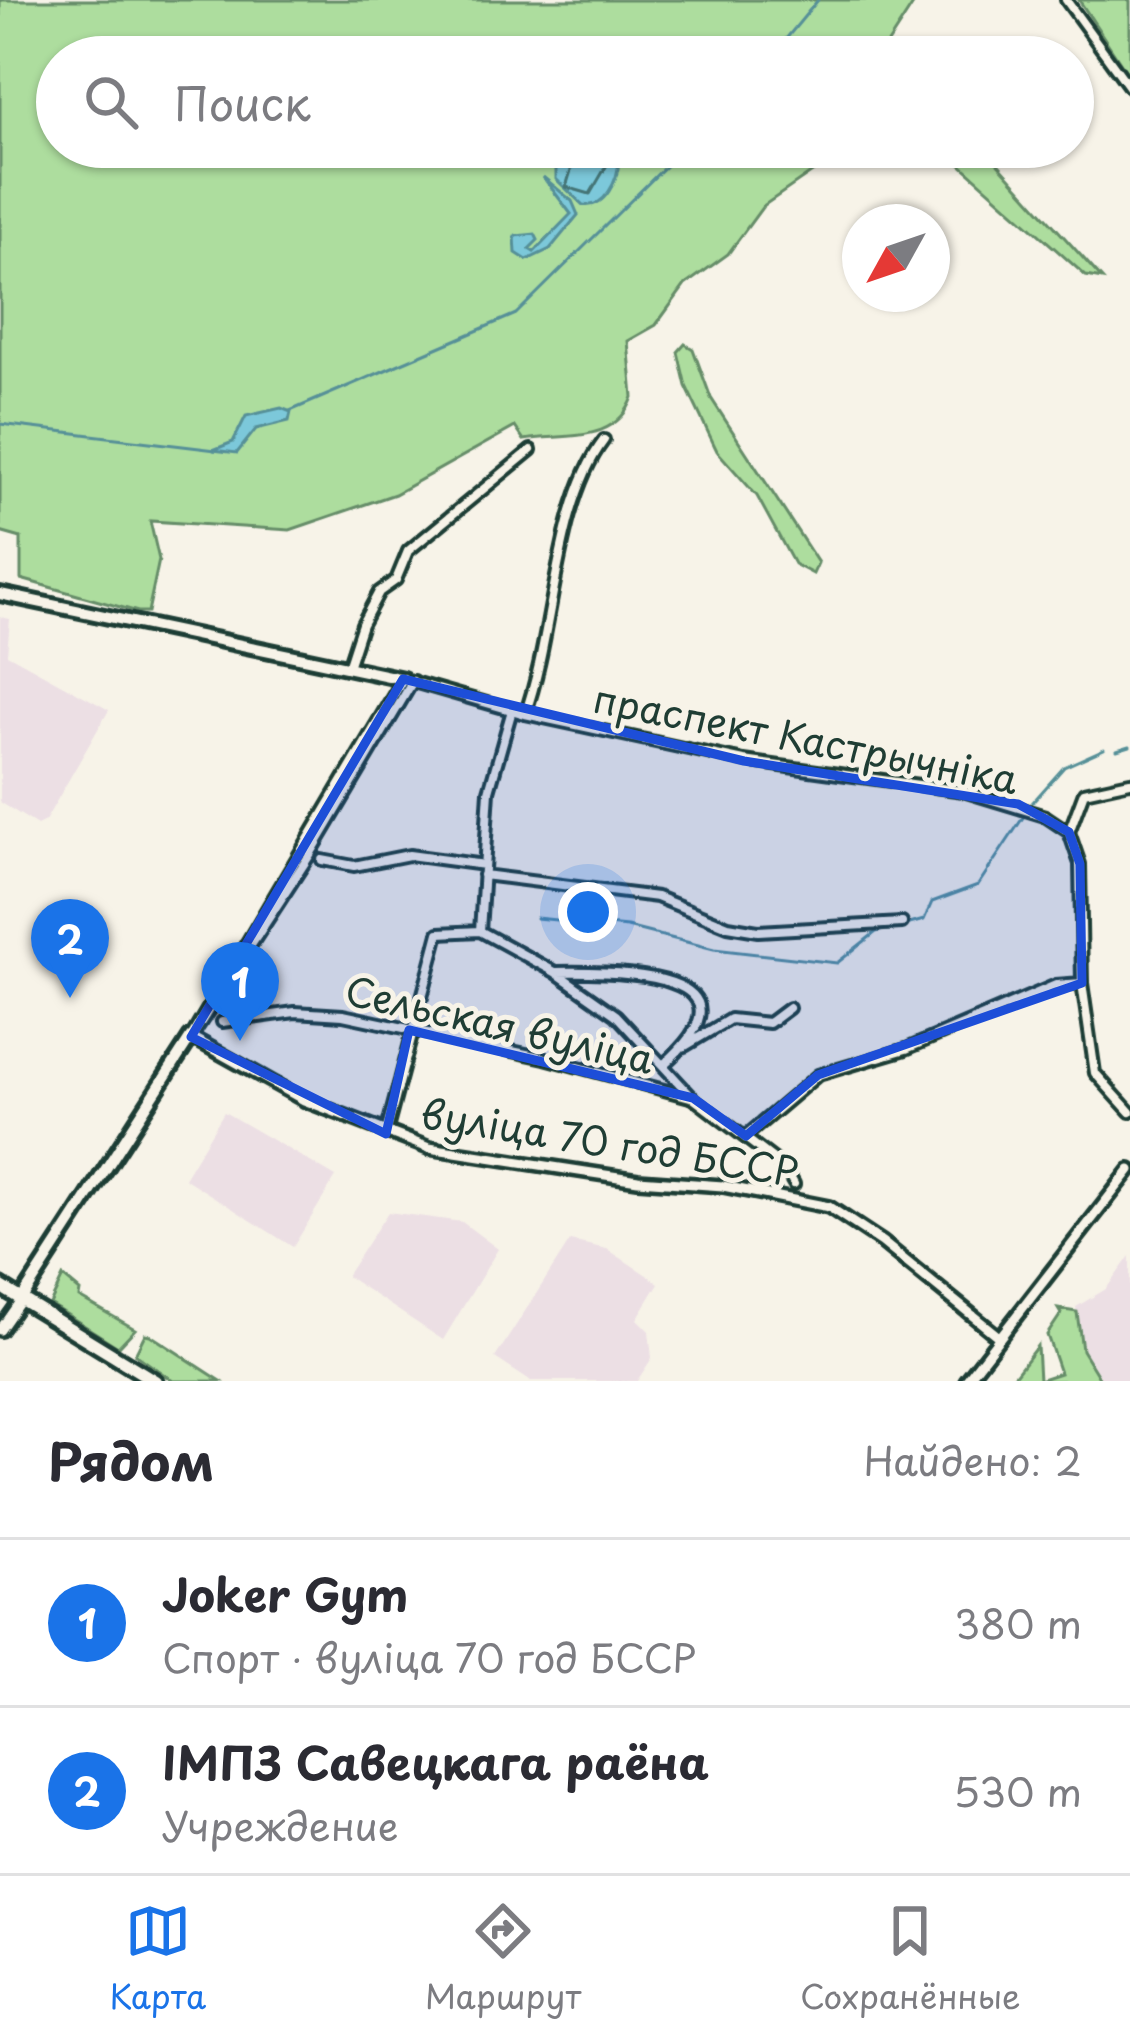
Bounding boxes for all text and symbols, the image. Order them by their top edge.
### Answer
search box [36,36,1094,168]
text: Поиск [174,68,311,136]
icon: search [78,69,144,135]
north arrow [842,204,950,312]
street label: праспект Кастрычніка [589,667,1024,807]
your location [558,882,618,942]
pin: 2 [31,899,109,998]
pin: 1 [201,942,279,1041]
street label: Сельская вуліца [340,959,660,1087]
street label: вуліца 70 год БССР [417,1082,803,1200]
text: Рядом [48,1421,214,1498]
text: Найдено: 2 [863,1430,1082,1489]
text: Joker Gym [162,1559,408,1627]
text: 1 [78,1593,96,1652]
text: 380 m [954,1593,1082,1652]
text: Спорт · вуліца 70 год БССР [162,1627,696,1686]
text: ІМПЗ Савецкага раёна [162,1727,709,1795]
text: 2 [73,1761,101,1820]
text: 530 m [953,1761,1082,1820]
text: Учреждение [162,1795,399,1854]
tab: Карта [109,1898,206,2020]
tab: Маршрут [425,1898,581,2020]
tab: Сохранённые [800,1898,1021,2020]

